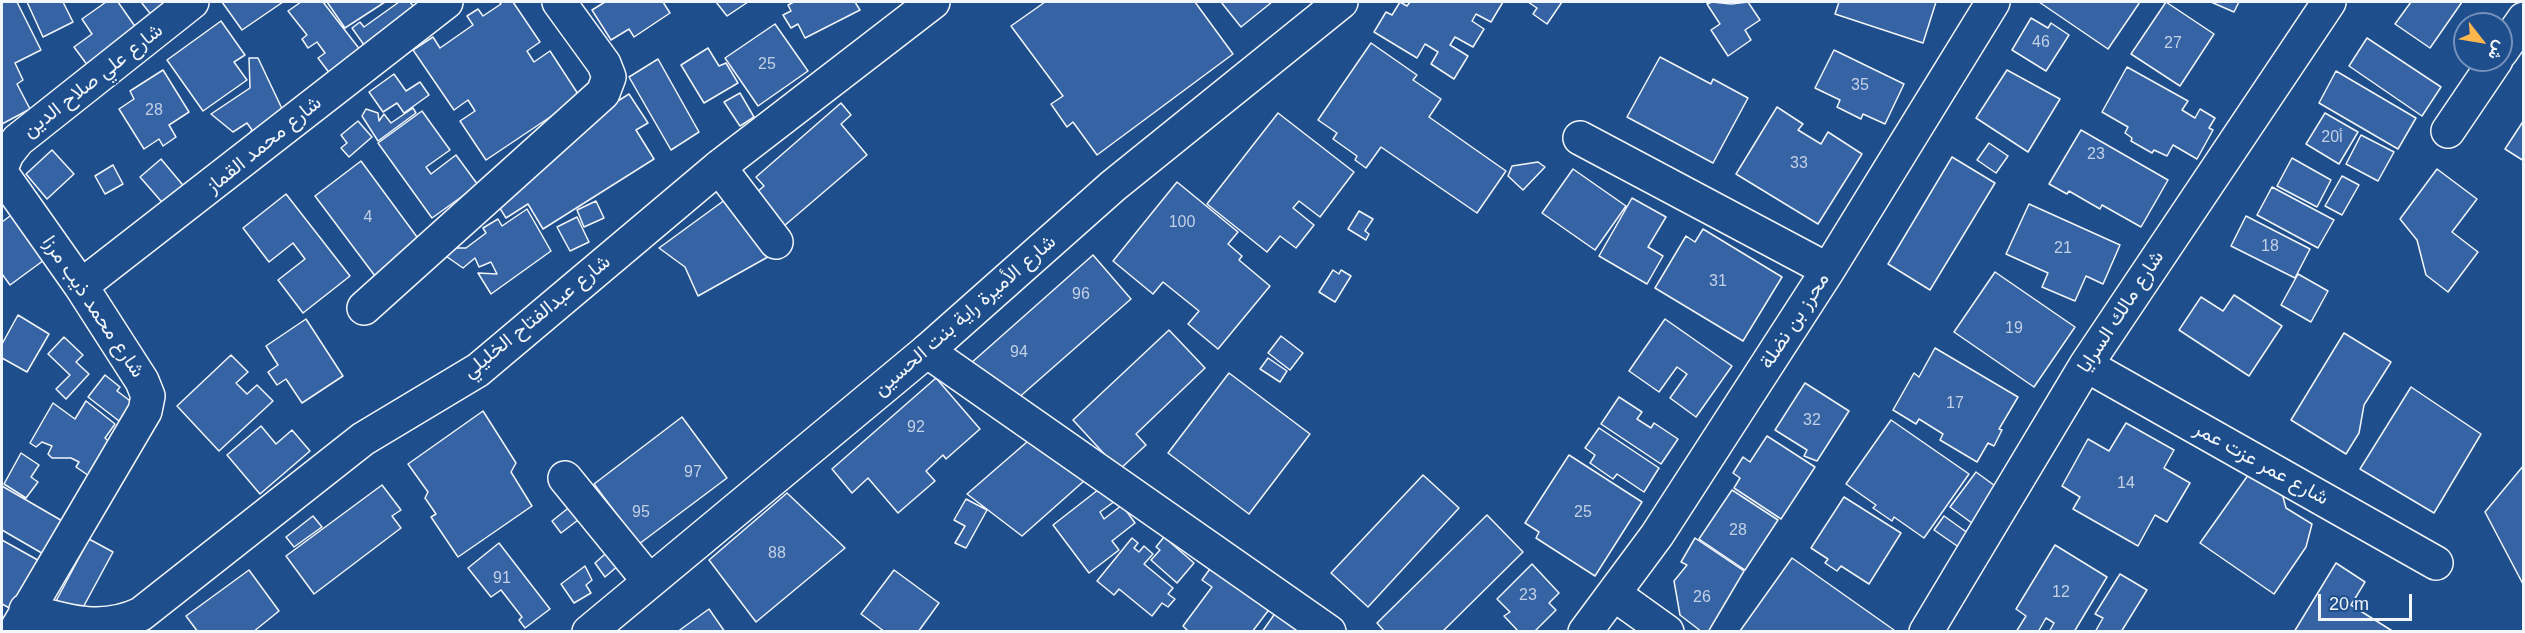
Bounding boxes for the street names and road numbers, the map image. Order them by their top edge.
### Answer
street label: شارع علي صلاح الدين [18,19,168,143]
street label: شارع محمد القماز [201,91,327,199]
street label: شارع الأميرة راية بنت الحسين [869,230,1061,402]
street label: شارع محمد ذيب مرزا [37,232,149,382]
street label: شارع مالك السرايا [2073,246,2169,378]
street label: شارع عبدالفتاح الخليلي [458,250,616,384]
street label: محرز بن نضلة [1755,268,1835,374]
street label: شارع عمر عزت عمر [2189,417,2333,511]

